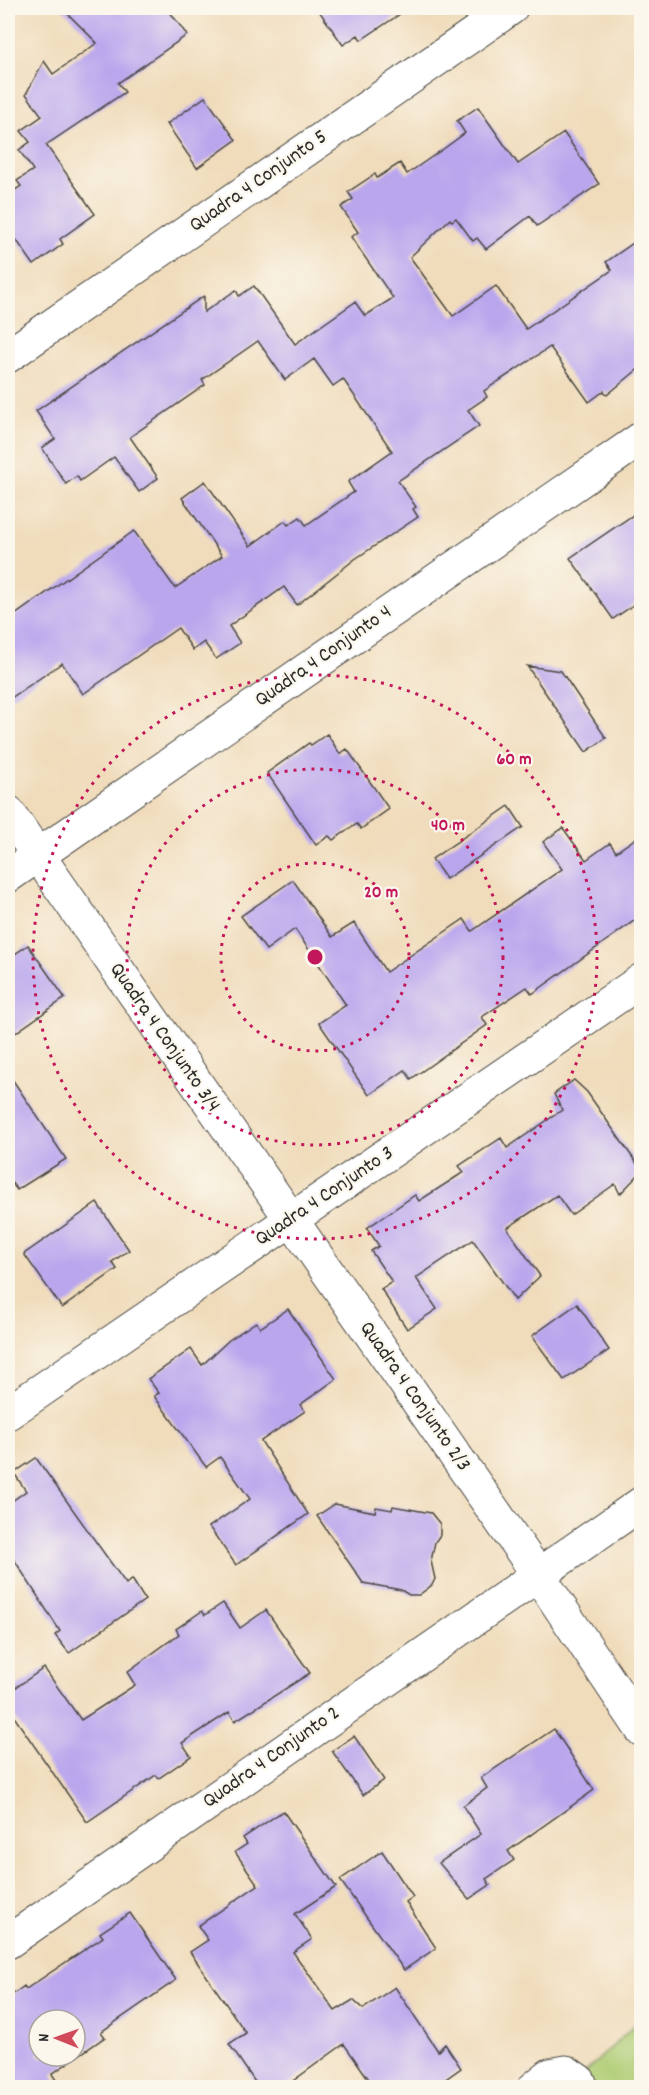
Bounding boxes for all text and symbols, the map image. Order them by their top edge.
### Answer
street label: Quadra 4 Conjunto 5 [184,123,334,241]
street label: Quadra 4 Conjunto 4 [249,598,399,716]
text: 60 m [496,748,532,773]
text: 40 m [431,814,465,839]
text: 20 m [364,881,398,906]
centre of rings [305,947,325,967]
street label: Quadra 4 Conjunto 3/4 [101,957,227,1119]
street label: Quadra 4 Conjunto 3 [250,1139,400,1255]
street label: Quadra 4 Conjunto 2/3 [351,1316,477,1478]
street label: Quadra 4 Conjunto 2 [197,1699,347,1817]
north arrow [27,2008,87,2068]
text: N [33,2034,56,2042]

